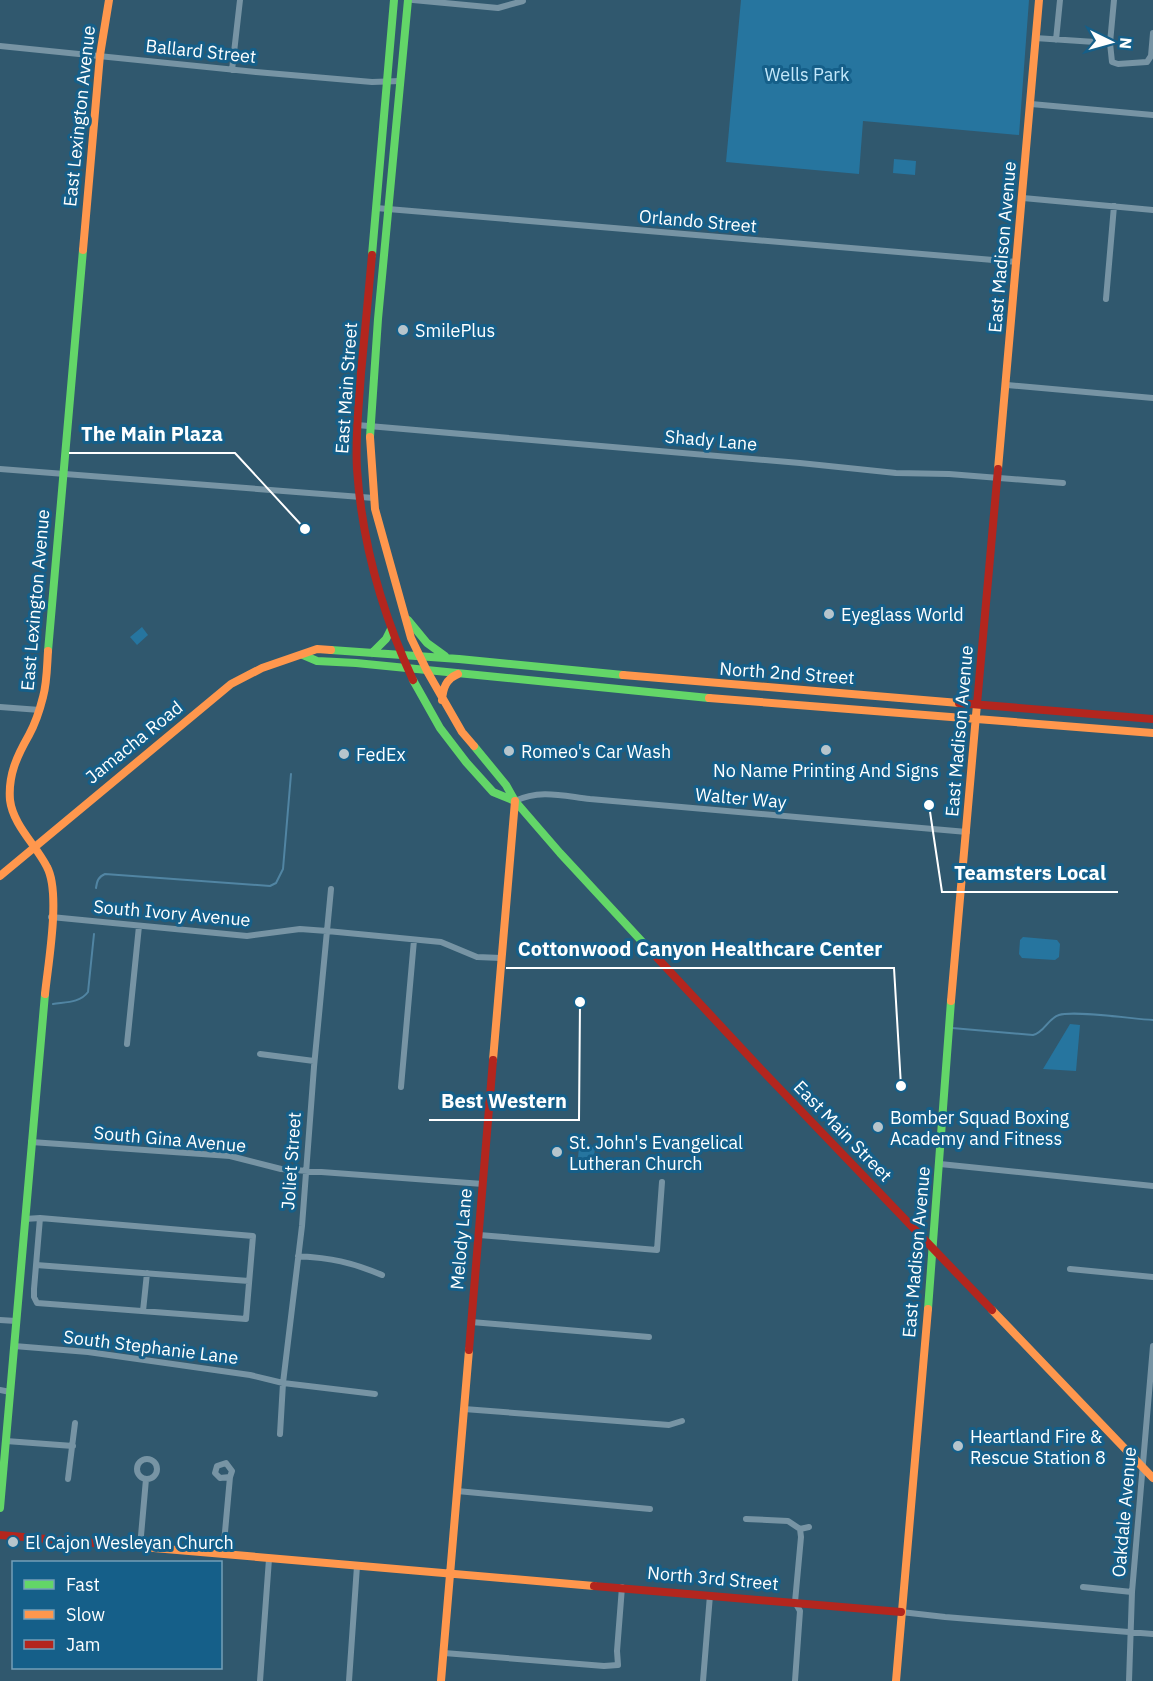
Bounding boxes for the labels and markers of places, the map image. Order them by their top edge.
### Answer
place label: SmilePlus [415,319,495,342]
marker: SmilePlus [396,323,410,337]
callout: The Main Plaza [69,415,235,453]
place label: Eyeglass World [841,603,964,626]
marker: Eyeglass World [822,607,836,621]
place label: Romeo's Car Wash [521,740,671,763]
place label: FedEx [356,743,406,766]
marker: No Name Printing And Signs [819,743,833,757]
marker: Romeo's Car Wash [502,744,516,758]
marker: FedEx [337,747,351,761]
place label: No Name Printing And Signs [713,759,939,782]
callout: Teamsters Local [942,854,1118,892]
callout: Cottonwood Canyon Healthcare Center [506,930,894,968]
callout: Best Western [429,1082,579,1120]
place label: Bomber Squad Boxing Academy and Fitness [890,1106,1070,1150]
marker: Bomber Squad Boxing Academy and Fitness [871,1120,885,1134]
place label: St. John's Evangelical Lutheran Church [569,1131,743,1175]
marker: St. John's Evangelical Lutheran Church [550,1145,564,1159]
place label: Heartland Fire & Rescue Station 8 [970,1425,1106,1469]
marker: Heartland Fire & Rescue Station 8 [951,1439,965,1453]
place label: El Cajon Wesleyan Church [25,1531,234,1554]
marker: El Cajon Wesleyan Church [6,1535,20,1549]

